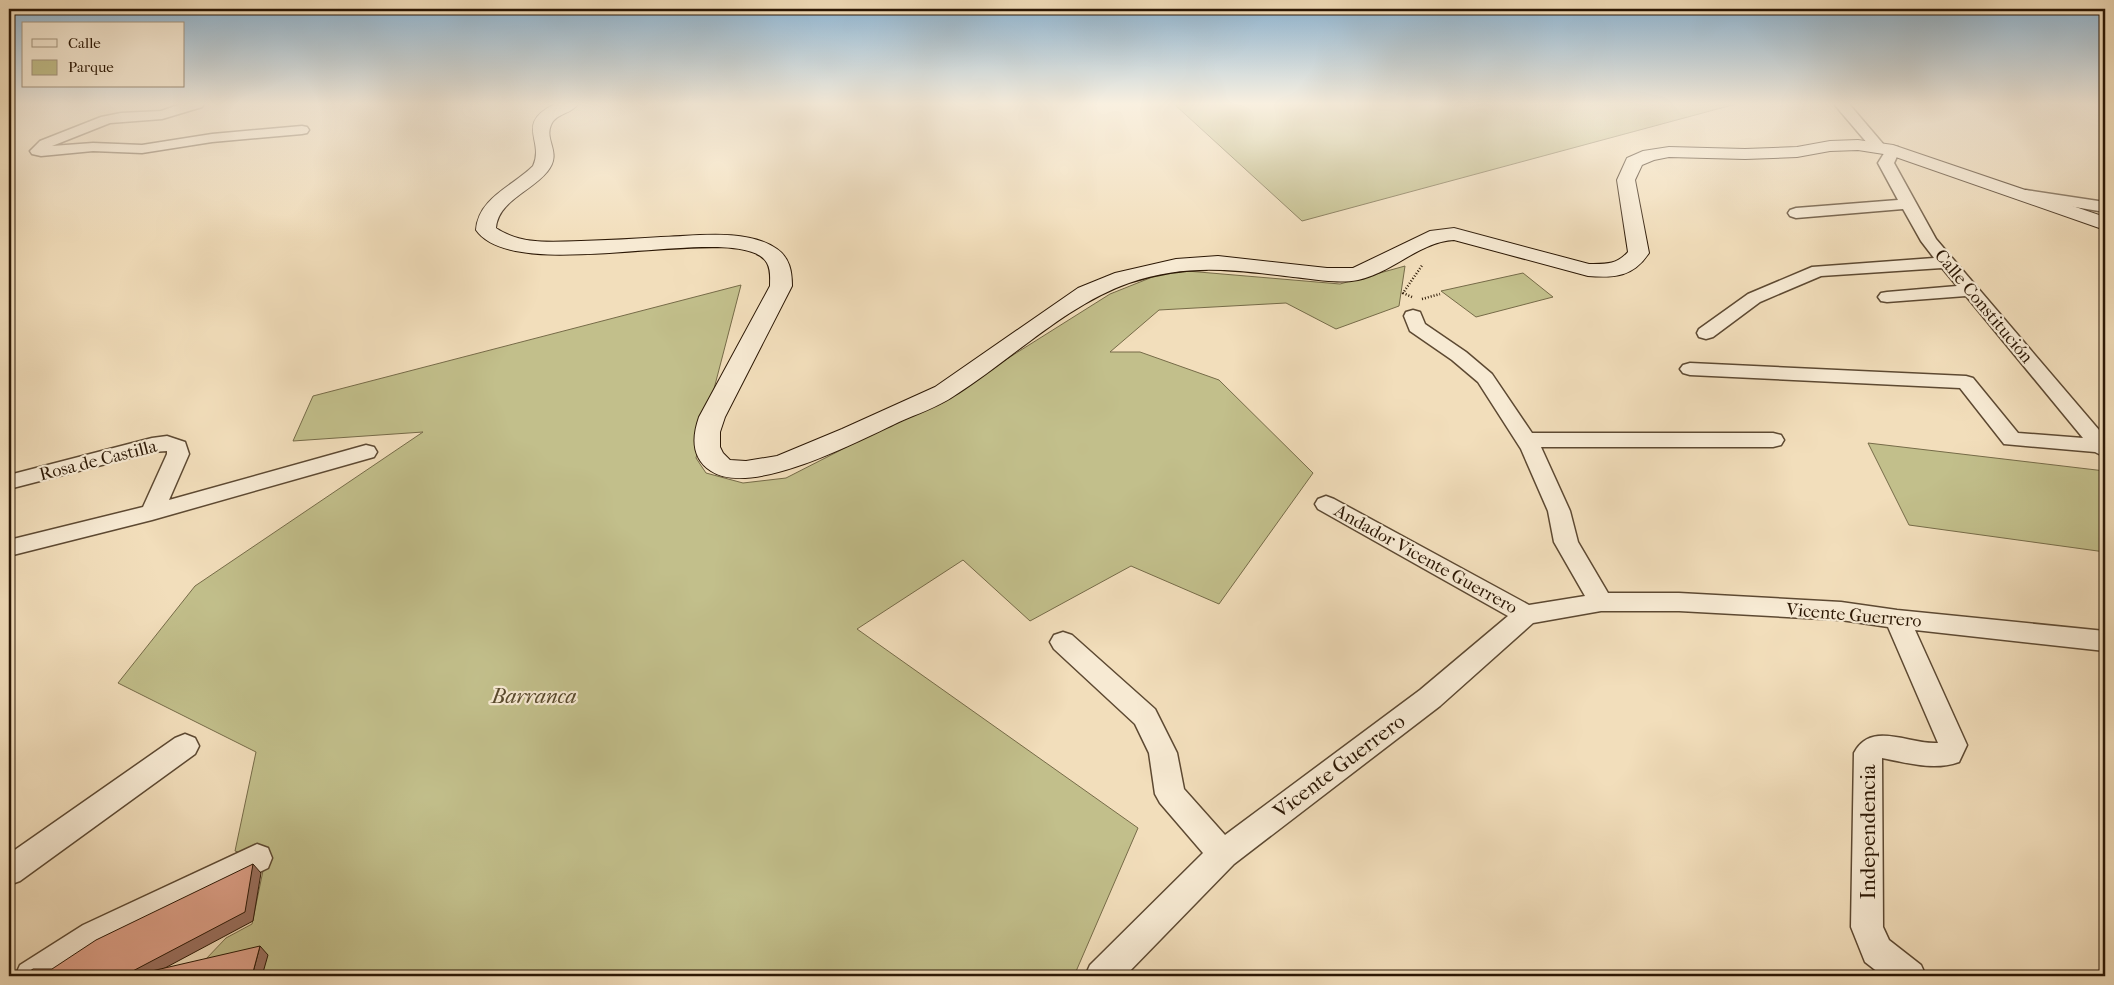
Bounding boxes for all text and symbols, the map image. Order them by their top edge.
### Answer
legend [22,22,185,88]
text: Calle [68,34,101,52]
text: Parque [68,58,114,76]
street label: Calle Constitución [1930,245,2038,368]
street label: Rosa de Castilla [37,436,160,485]
street label: Andador Vicente Guerrero [1330,500,1521,619]
street label: Vicente Guerrero [1784,599,1922,632]
park label: Barranca [490,684,577,708]
street label: Vicente Guerrero [1268,709,1409,824]
street label: Independencia [1856,764,1880,900]

